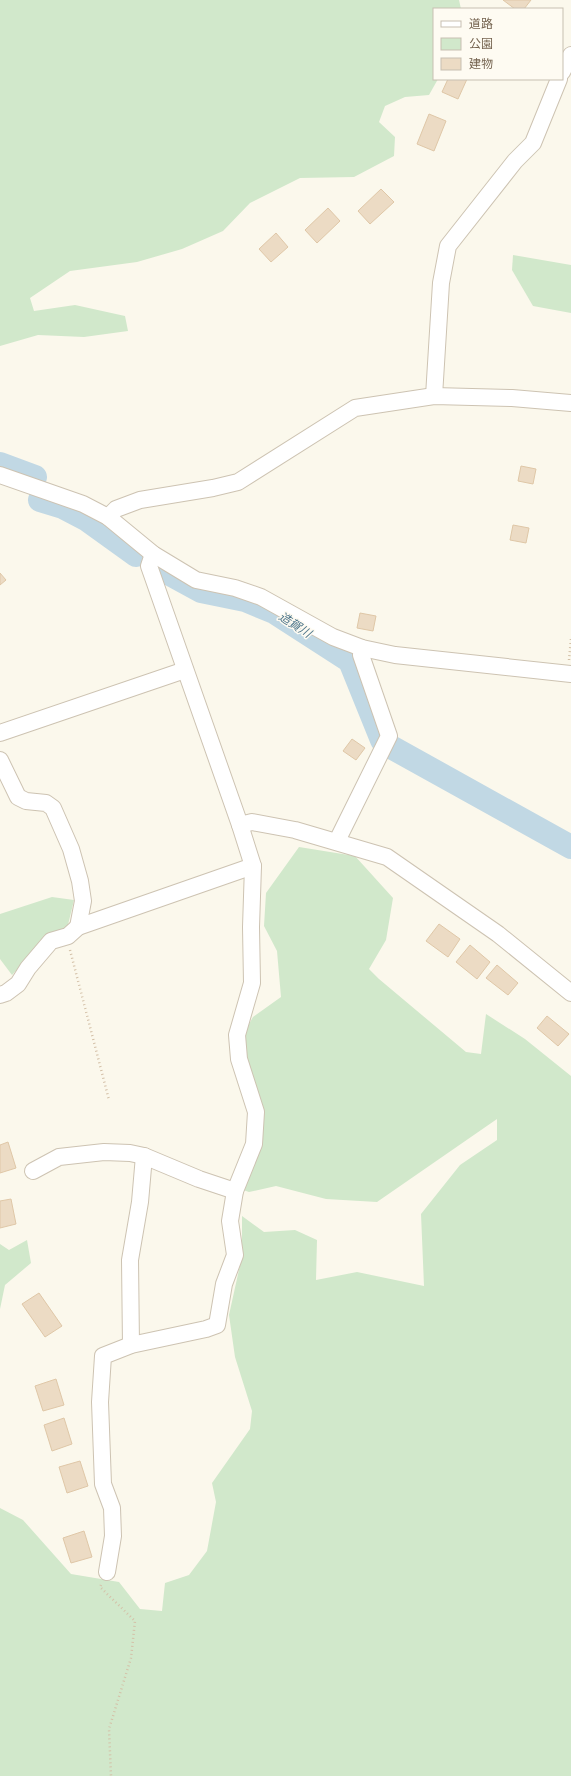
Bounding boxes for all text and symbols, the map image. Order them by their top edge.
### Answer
legend [433,8,563,80]
text: 道路 [469,17,493,31]
text: 公園 [469,37,493,51]
text: 建物 [469,57,493,71]
water label: 造賀川 [276,609,316,642]

